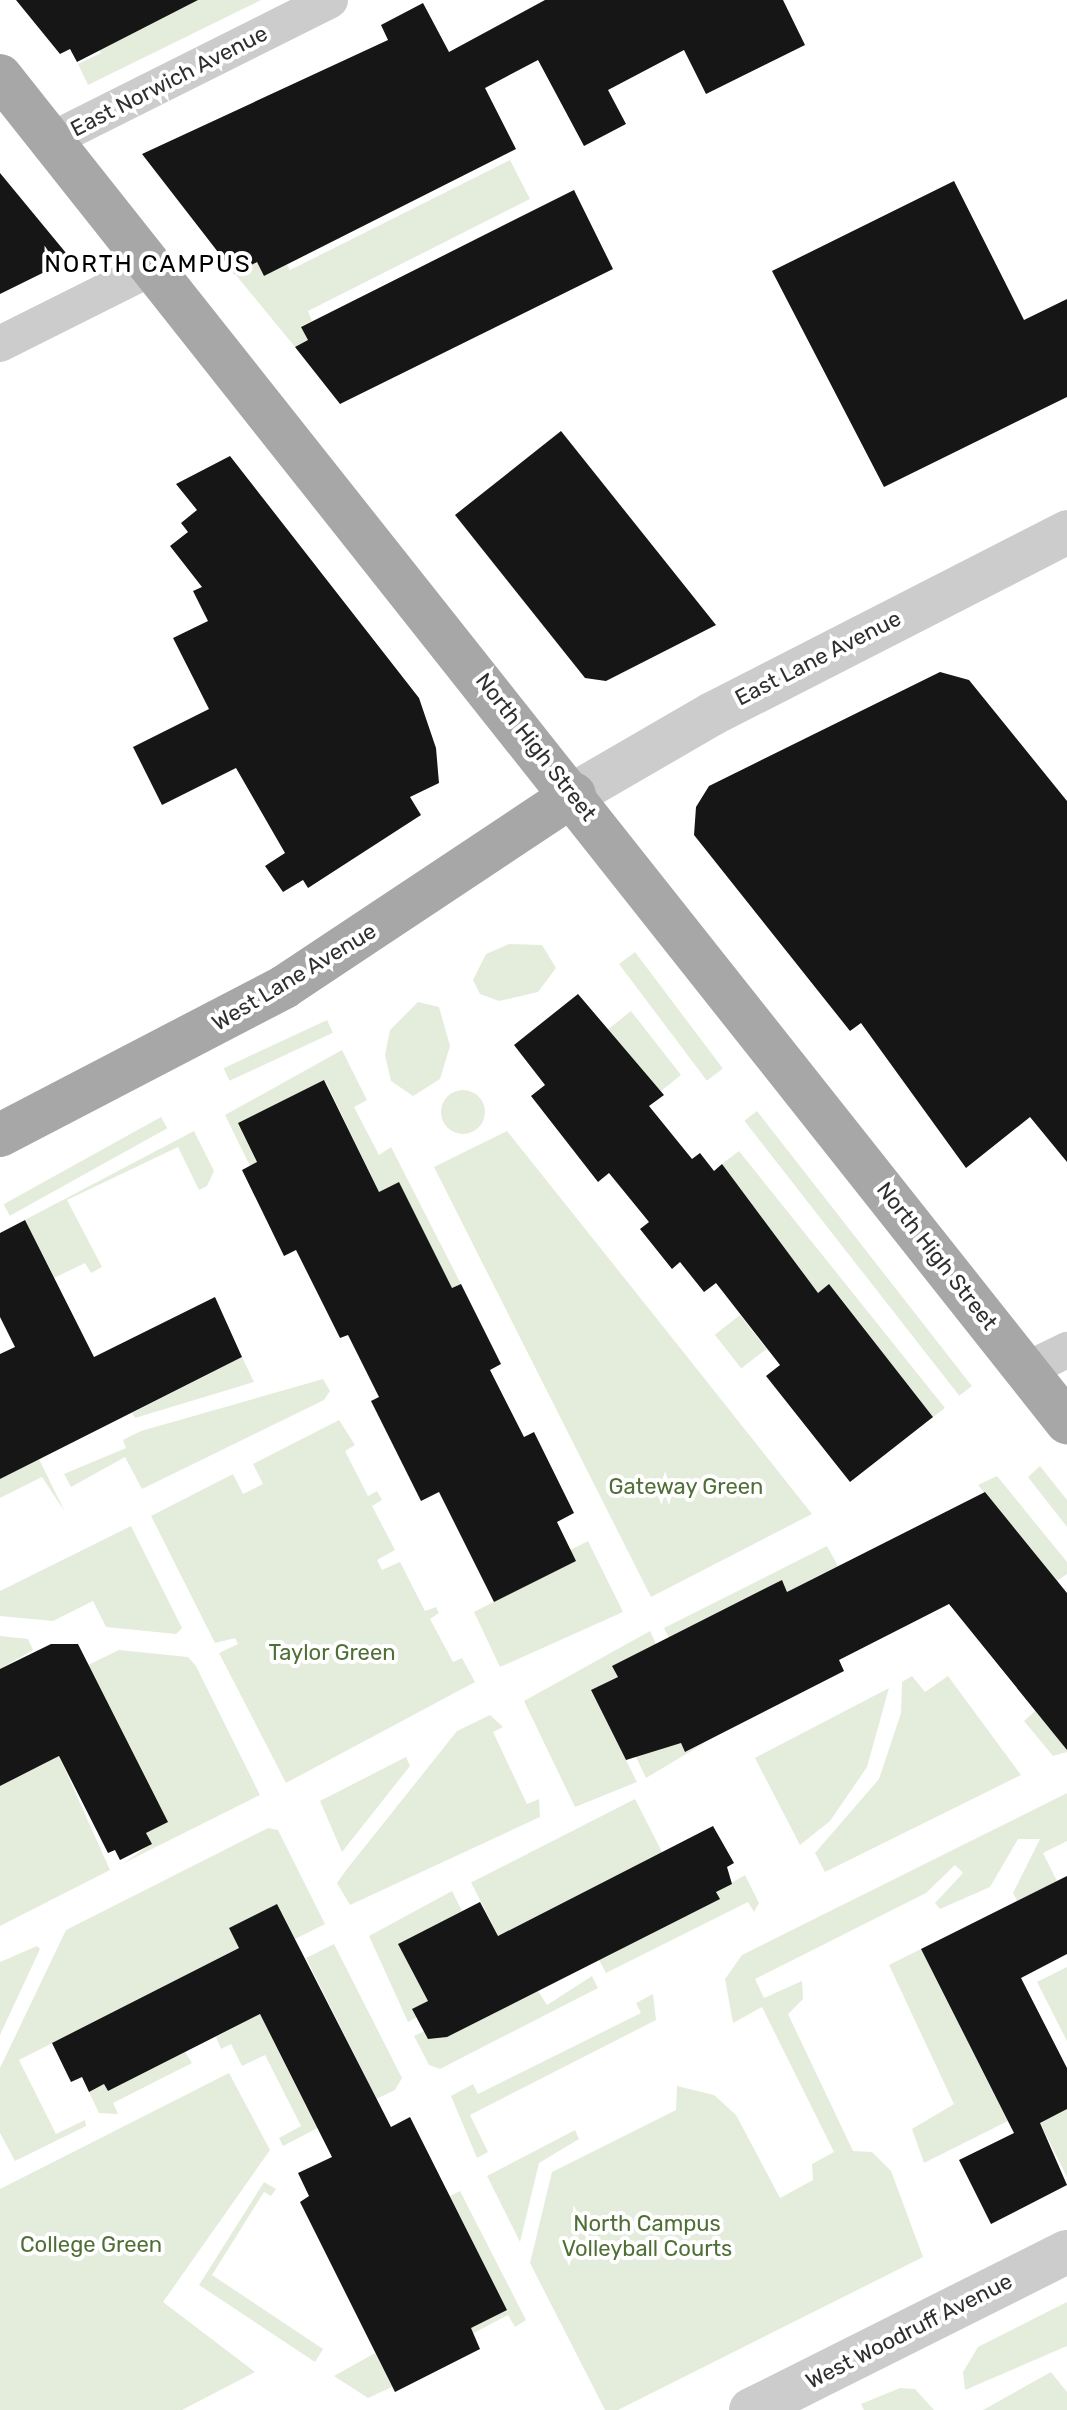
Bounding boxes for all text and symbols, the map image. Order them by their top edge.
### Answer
street label: East Norwich Avenue [66,20,272,142]
district label: NORTH CAMPUS [44,251,252,279]
street label: East Lane Avenue [730,605,906,711]
street label: North High Street [470,668,602,826]
street label: West Lane Avenue [207,917,381,1037]
street label: North High Street [871,1177,1003,1335]
park label: Gateway Green [608,1474,764,1500]
park label: Taylor Green [268,1640,396,1666]
park label: North Campus Volleyball Courts [562,2210,732,2262]
park label: College Green [20,2232,162,2258]
street label: West Woodruff Avenue [801,2267,1017,2395]

